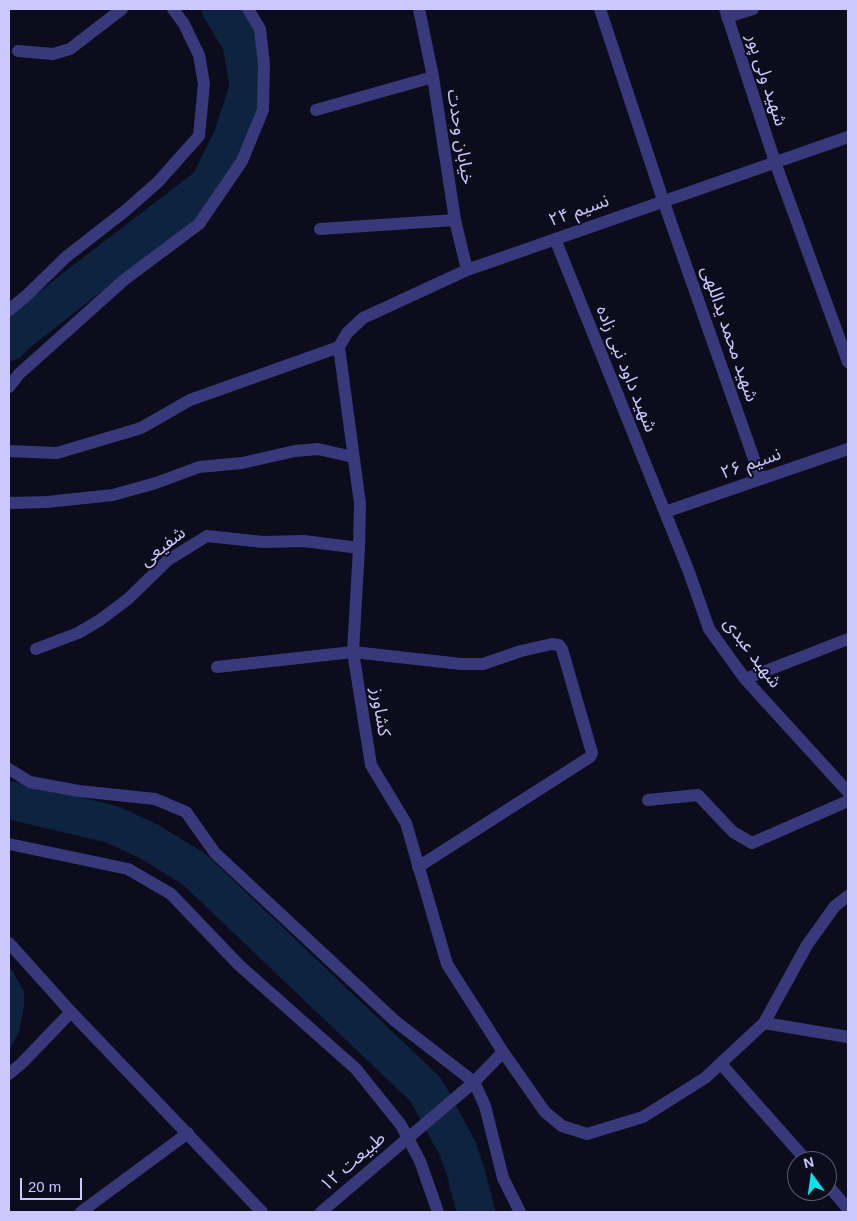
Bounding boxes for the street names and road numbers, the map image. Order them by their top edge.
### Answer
street label: شهید ولی پور [741,31,791,129]
street label: خیابان وحدت [442,88,478,186]
street label: نسیم ۲۴ [546,190,612,232]
street label: شهید محمد یداللهی [696,263,762,405]
street label: شهید داود نبی زاده [591,303,661,435]
street label: نسیم ۲۶ [718,444,784,484]
street label: شفیعی [136,522,190,572]
street label: شهید عبدی [718,613,786,693]
street label: کشاورز [365,686,395,738]
street label: طبیعت ۱۲ [316,1128,390,1196]

